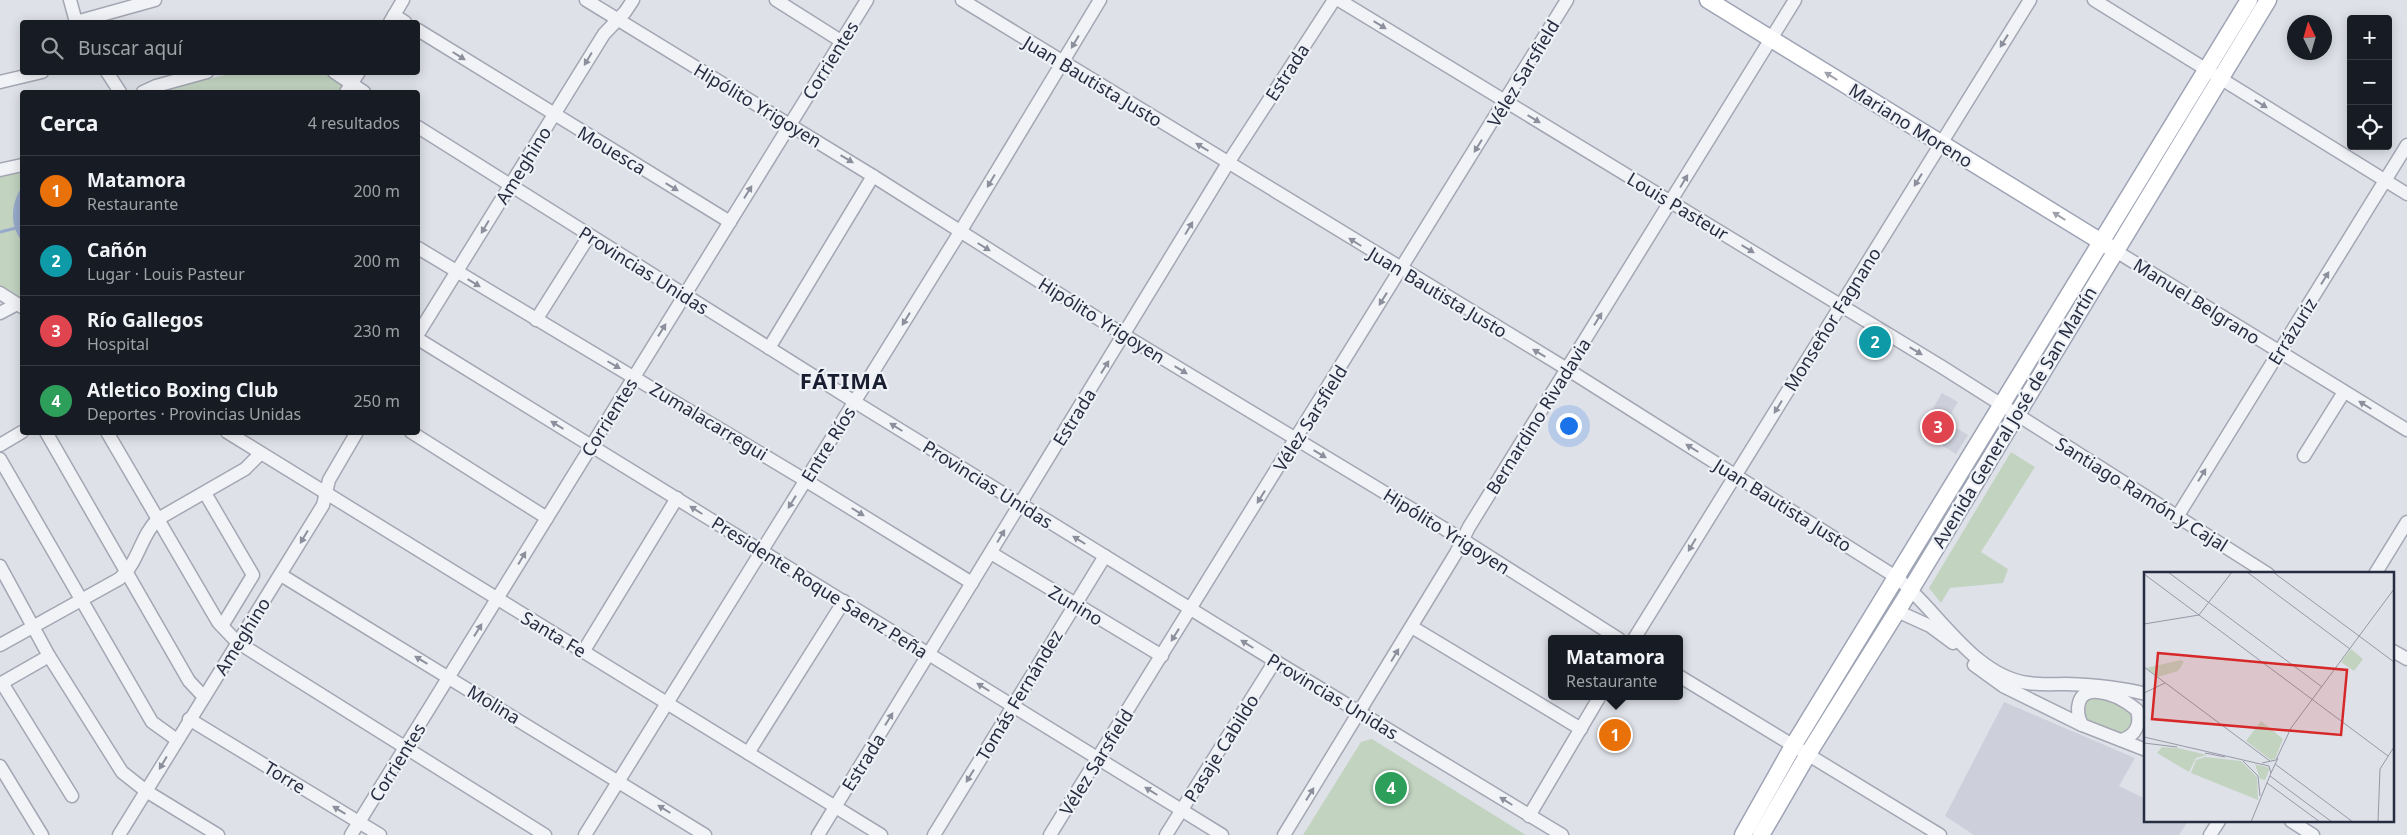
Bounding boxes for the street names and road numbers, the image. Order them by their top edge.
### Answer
street label: Vélez Sarsfield [1482,15,1564,131]
street label: Corrientes [796,16,864,104]
street label: Juan Bautista Justo [1017,29,1167,132]
street label: Estrada [1260,39,1314,105]
street label: Hipólito Yrigoyen [690,57,826,153]
street label: Mariano Moreno [1845,77,1977,173]
street label: Mouesca [573,120,651,180]
street label: Ameghino [490,122,556,208]
street label: Louis Pasteur [1623,166,1734,246]
street label: Provincias Unidas [575,220,713,320]
street label: Juan Bautista Justo [1362,240,1512,343]
street label: Monseñor Fagnano [1778,243,1886,395]
street label: Manuel Belgrano [2129,252,2265,350]
street label: Hipólito Yrigoyen [1034,271,1170,369]
street label: Avenida General José de San Martín [1926,282,2102,552]
street label: Errázuriz [2262,293,2322,369]
street label: Bernardino Rivadavia [1480,333,1596,499]
street label: Vélez Sarsfield [1268,360,1352,476]
street label: Corrientes [575,373,643,461]
street label: Zumalacarregui [646,376,772,466]
street label: Estrada [1047,384,1101,450]
street label: Entre Ríos [795,402,861,486]
street label: Santiago Ramón y Cajal [2051,431,2233,557]
street label: Provincias Unidas [919,434,1057,534]
street label: Juan Bautista Justo [1708,452,1856,557]
street label: Hipólito Yrigoyen [1379,482,1515,580]
street label: Presidente Roque Saenz Peña [707,510,933,664]
street label: Zunino [1044,579,1108,631]
street label: Ameghino [209,593,275,679]
street label: Santa Fe [517,605,591,663]
street label: Tomás Fernández [970,625,1068,765]
street label: Provincias Unidas [1263,647,1403,745]
street label: Molina [463,679,525,729]
street label: Pasaje Cabildo [1178,689,1264,807]
street label: Vélez Sarsfield [1054,704,1138,820]
street label: Corrientes [363,718,431,806]
street label: Estrada [836,729,890,795]
street label: Torre [260,755,310,799]

